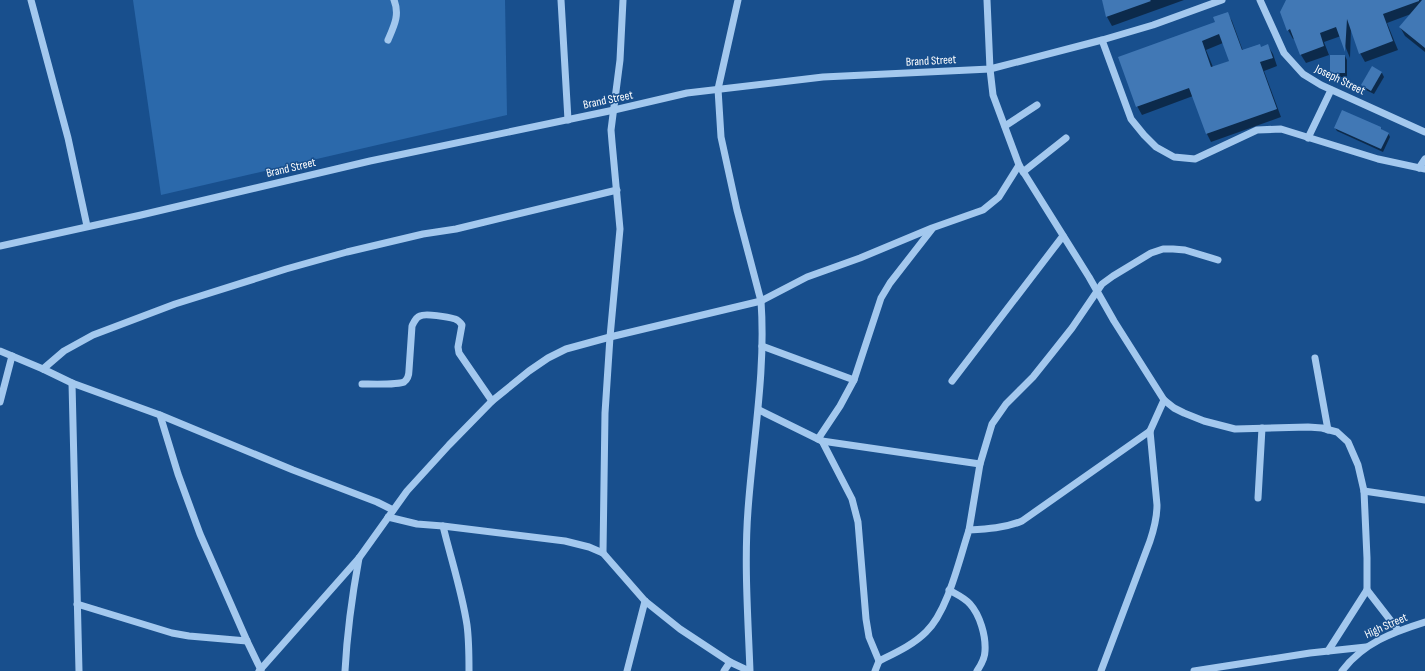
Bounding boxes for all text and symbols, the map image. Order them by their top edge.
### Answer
street label: Brand Street [905,52,957,70]
street label: Joseph Street [1312,61,1368,99]
street label: Brand Street [582,87,635,113]
street label: Brand Street [265,155,318,181]
street label: High Street [1362,610,1410,642]

